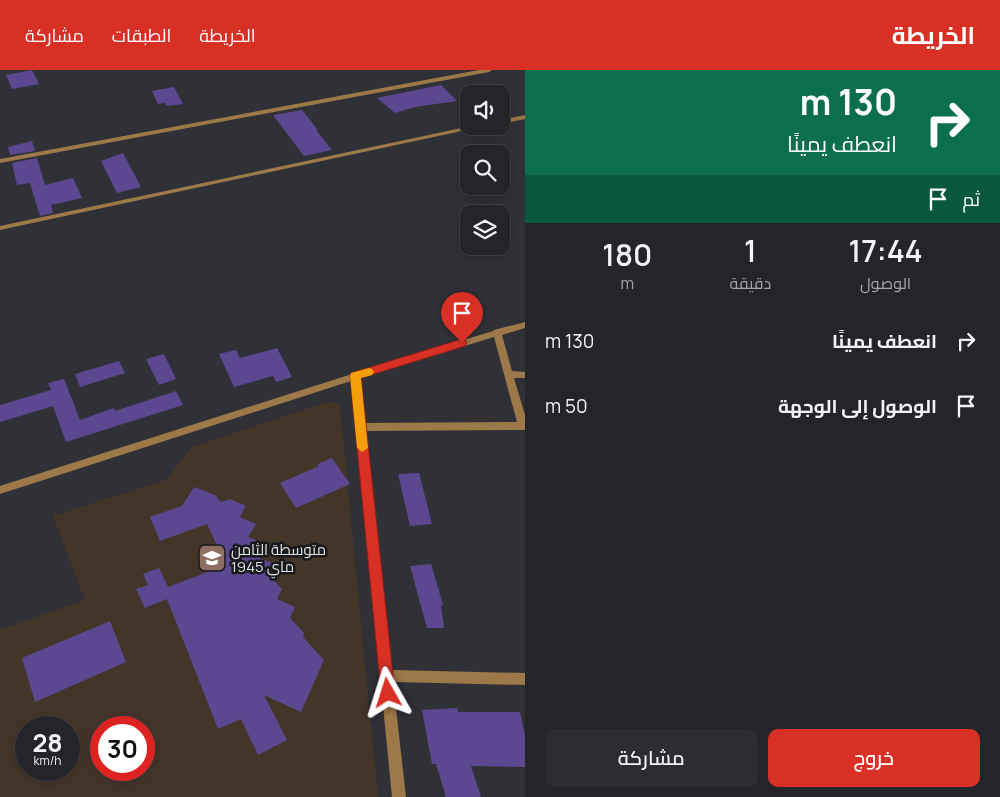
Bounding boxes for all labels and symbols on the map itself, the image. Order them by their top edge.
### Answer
pin [441,292,483,343]
place label: متوسطة الثامن ماي 1945 [231,539,326,579]
school or university icon: متوسطة الثامن ماي 1945 [197,543,227,573]
position arrow [361,666,413,718]
speed limit sign: 30 [90,716,155,781]

